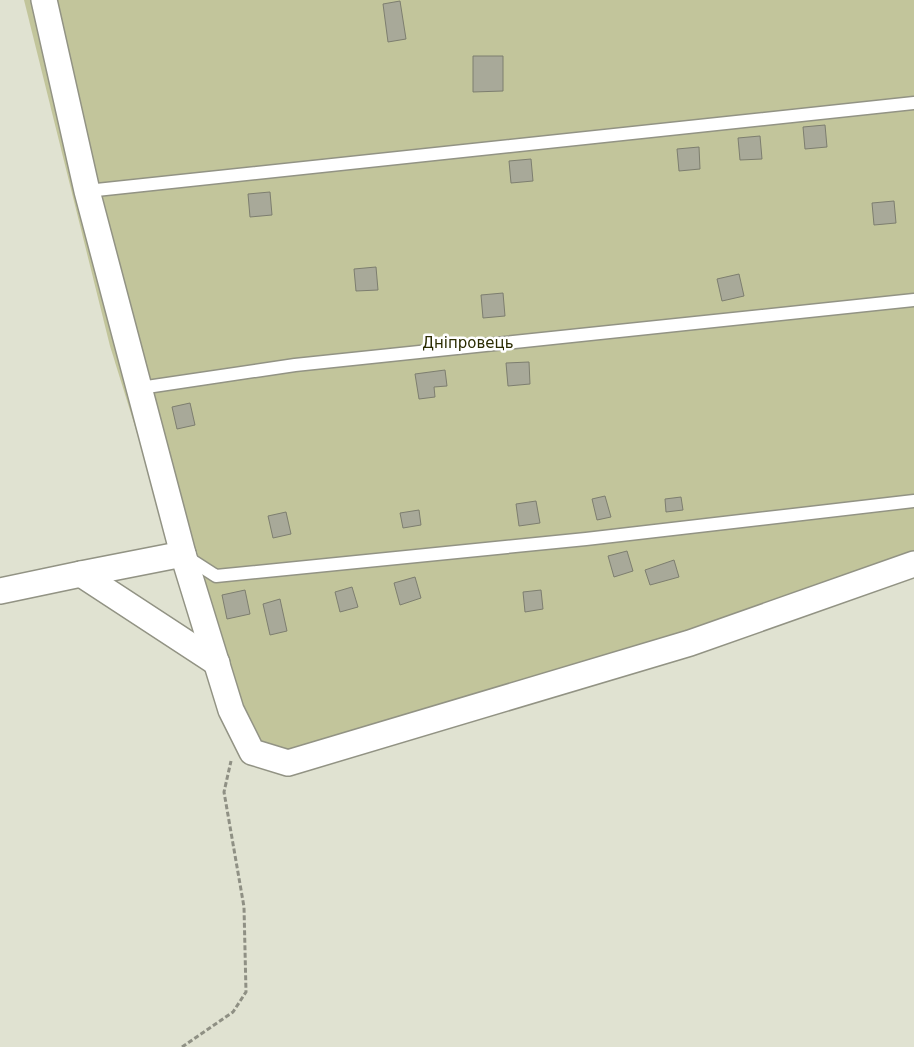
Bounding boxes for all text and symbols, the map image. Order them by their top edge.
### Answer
park label: Дніпровець [422,334,514,352]

